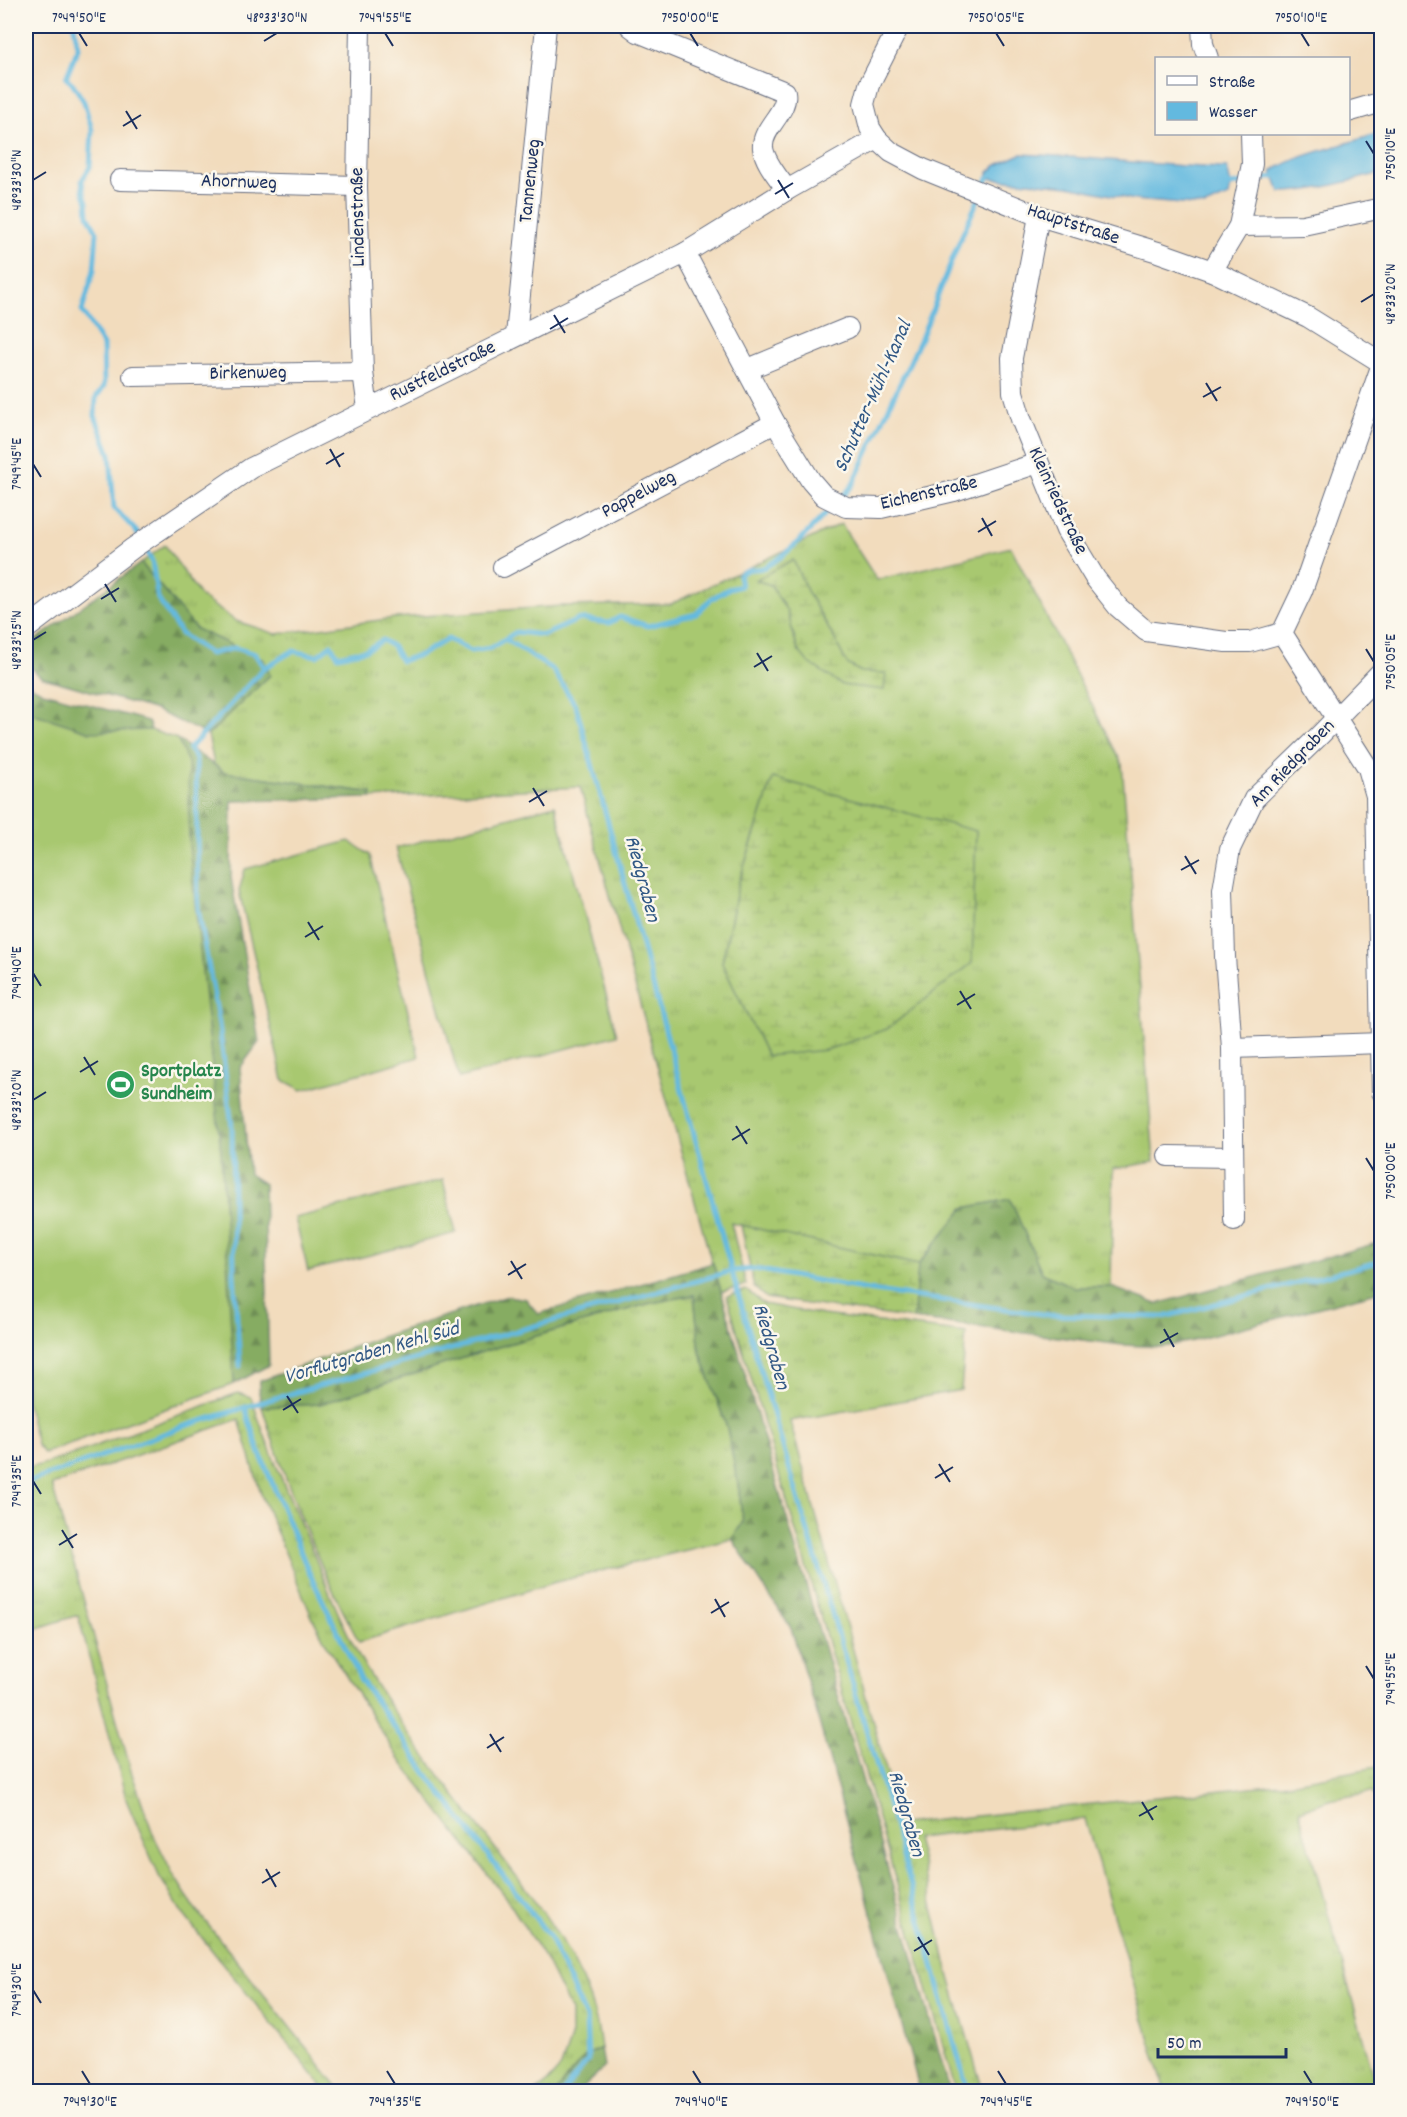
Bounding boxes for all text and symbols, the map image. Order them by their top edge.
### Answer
text: 7°49'50"E [52,8,106,30]
text: 48°33'30"N [247,8,307,30]
text: 7°49'55"E [359,8,412,30]
text: 7°50'00"E [661,8,719,30]
text: 7°50'05"E [968,8,1024,30]
text: 7°50'10"E [1275,8,1327,30]
legend [1155,57,1350,135]
text: Straße [1209,71,1255,96]
text: Wasser [1209,101,1258,126]
text: 7°50'10"E [1381,128,1403,180]
street label: Tannenweg [513,138,549,224]
text: 48°33'30"N [7,150,29,210]
street label: Lindenstraße [344,167,374,267]
street label: Ahornweg [200,168,278,198]
street label: Hauptstraße [1023,197,1123,253]
text: 48°33'20"N [1381,264,1403,324]
water label: Schutter-Mühl-Kanal [827,314,922,478]
street label: Rustfeldstraße [385,334,501,410]
street label: Birkenweg [209,359,287,389]
text: 7°49'45"E [7,438,29,490]
street label: Kleinriedstraße [1020,443,1094,560]
street label: Pappelweg [597,464,681,526]
street label: Eichenstraße [878,469,981,519]
text: 48°33'25"N [7,610,29,670]
text: 7°50'05"E [1381,634,1403,690]
street label: Am Riedgraben [1244,714,1342,814]
water label: Riedgraben [615,833,667,927]
text: 7°49'40"E [7,946,29,1000]
place label: Sportplatz Sundheim [141,1058,221,1109]
sports icon: Sportplatz Sundheim [104,1068,136,1100]
text: 48°33'20"N [7,1070,29,1130]
text: 7°50'00"E [1381,1142,1403,1200]
water label: Riedgraben [743,1301,797,1395]
water label: Vorflutgraben Kehl Süd [281,1314,466,1393]
text: 7°49'35"E [7,1455,29,1507]
text: 7°49'55"E [1381,1652,1403,1705]
water label: Riedgraben [878,1768,932,1862]
text: 7°49'30"E [7,1963,29,2017]
scale bar [1158,2021,1286,2059]
text: 50 m [1167,2032,1202,2057]
text: 7°49'30"E [63,2092,117,2114]
text: 7°49'35"E [369,2092,421,2114]
text: 7°49'40"E [674,2092,728,2114]
text: 7°49'45"E [980,2092,1032,2114]
text: 7°49'50"E [1285,2092,1339,2114]

